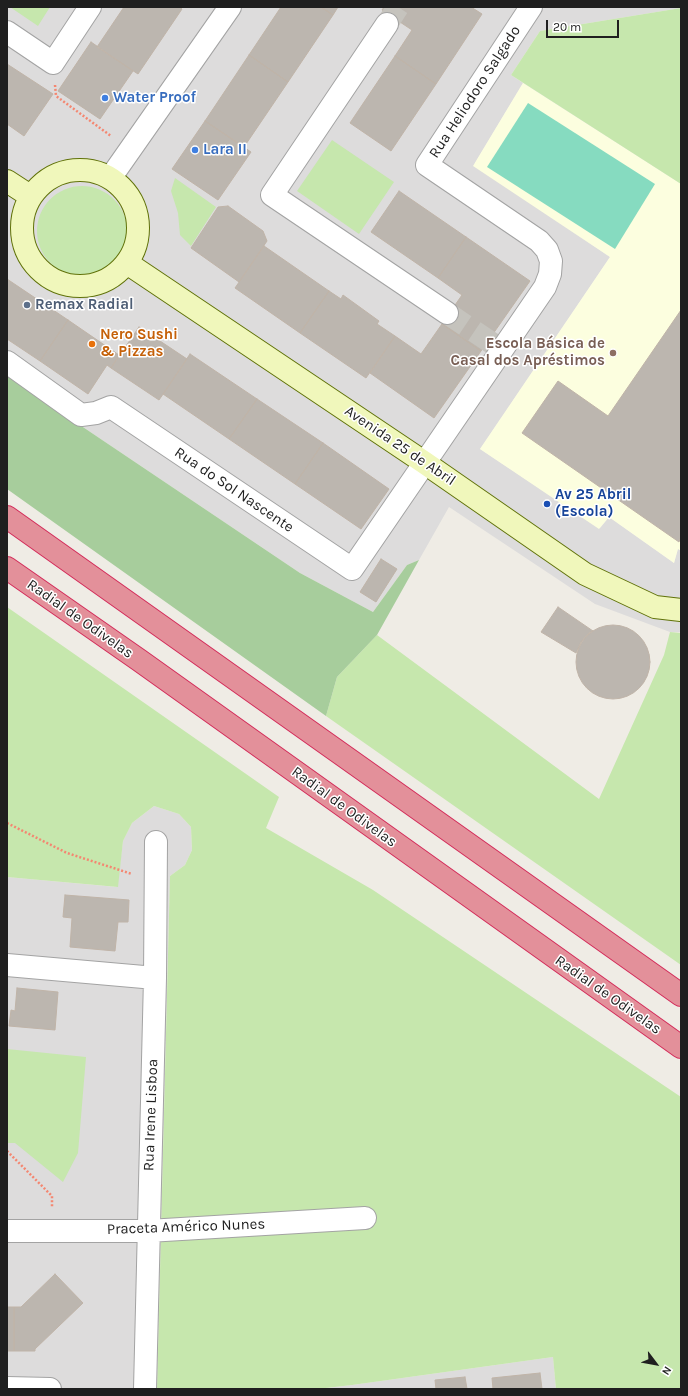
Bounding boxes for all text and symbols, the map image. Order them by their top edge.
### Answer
scale bar [548,12,621,38]
text: 20 m [553,20,581,34]
street label: Rua Heliodoro Salgado [425,22,525,162]
place label: Water Proof [113,89,196,107]
marker: Water Proof [100,93,110,103]
place label: Lara II [203,141,247,159]
marker: Lara II [190,145,200,155]
place label: Remax Radial [35,296,134,314]
marker: Remax Radial [22,300,32,310]
place label: Nero Sushi & Pizzas [100,326,178,361]
place label: Escola Básica de Casal dos Apréstimos [451,335,605,370]
marker: Nero Sushi & Pizzas [87,339,97,349]
marker: Escola Básica de Casal dos Apréstimos [608,348,618,358]
street label: Avenida 25 de Abril [341,402,459,490]
street label: Rua do Sol Nascente [171,443,297,537]
place label: Av 25 Abril (Escola) [555,486,631,521]
marker: Av 25 Abril (Escola) [542,499,552,509]
street label: Radial de Odivelas [23,576,137,662]
street label: Radial de Odivelas [288,763,400,851]
street label: Radial de Odivelas [551,952,665,1038]
street label: Rua Irene Lisboa [140,1059,162,1171]
street label: Praceta Américo Nunes [106,1215,266,1239]
north arrow [636,1344,676,1384]
text: N [659,1364,674,1377]

